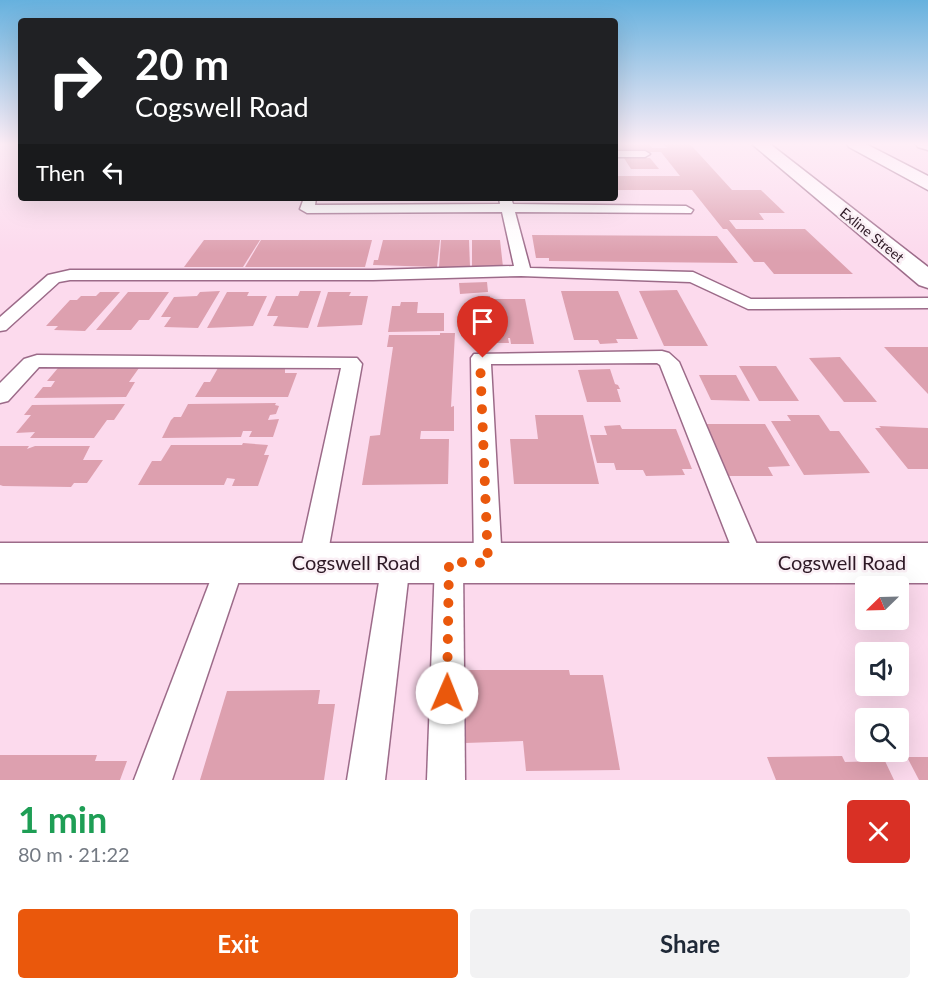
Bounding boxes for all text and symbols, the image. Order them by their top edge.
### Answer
text: 20 m [135,39,229,89]
icon: right [36,42,114,120]
text: Cogswell Road [135,90,309,123]
icon: left [97,156,130,189]
text: Then [36,159,85,186]
street label: Exline Street [837,204,908,266]
pin [457,296,508,358]
icon: arrive [466,305,499,338]
street label: Cogswell Road [292,550,420,574]
street label: Cogswell Road [778,550,906,574]
north arrow [855,576,909,630]
map controls [855,576,909,762]
button: sound [855,642,909,696]
position arrow [415,661,479,725]
button: search [855,708,909,762]
text: 1 min [18,797,107,841]
button: close [847,800,910,863]
text: 80 m · 21:22 [18,842,130,866]
button: Exit [18,909,458,978]
button: Share [470,909,910,978]

